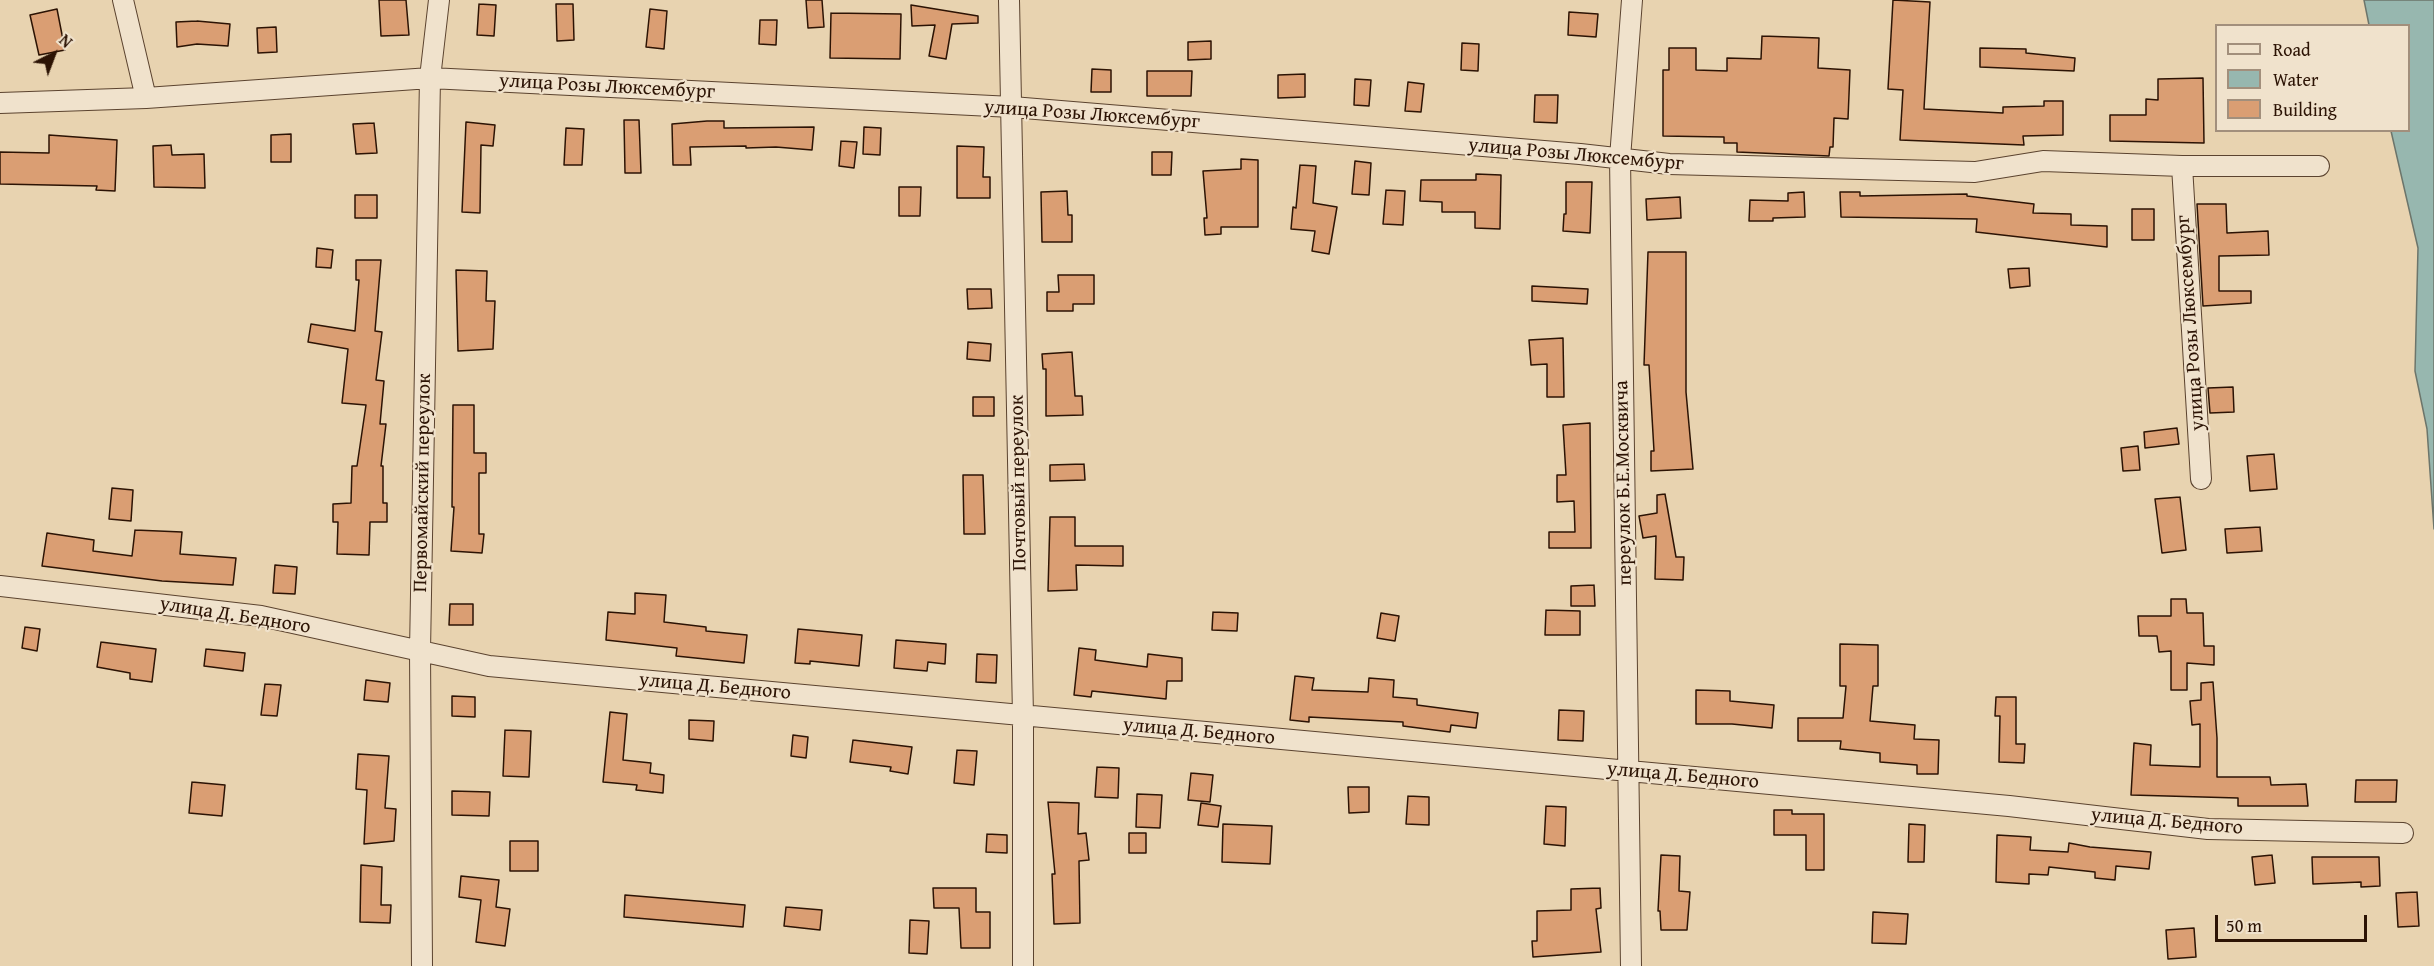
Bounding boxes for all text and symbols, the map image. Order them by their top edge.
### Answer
north arrow [24,24,84,84]
legend [2215,24,2410,132]
text: N [54,28,78,53]
text: Road [2273,36,2311,63]
text: Water [2273,66,2318,93]
street label: улица Розы Люксембург [498,69,716,105]
street label: улица Розы Люксембург [983,95,1201,135]
text: Building [2273,96,2337,123]
street label: улица Розы Люксембург [1467,134,1685,176]
street label: улица Розы Люксембург [2171,214,2211,432]
street label: Первомайский переулок [409,373,437,593]
street label: переулок Б.Е.Москвича [1610,380,1638,586]
street label: Почтовый переулок [1005,395,1033,571]
street label: улица Д. Бедного [158,592,312,640]
street label: улица Д. Бедного [638,668,792,706]
street label: улица Д. Бедного [1122,713,1276,751]
street label: улица Д. Бедного [1606,757,1760,795]
street label: улица Д. Бедного [2090,803,2244,841]
scale bar [2218,903,2370,941]
text: 50 m [2226,912,2262,939]

